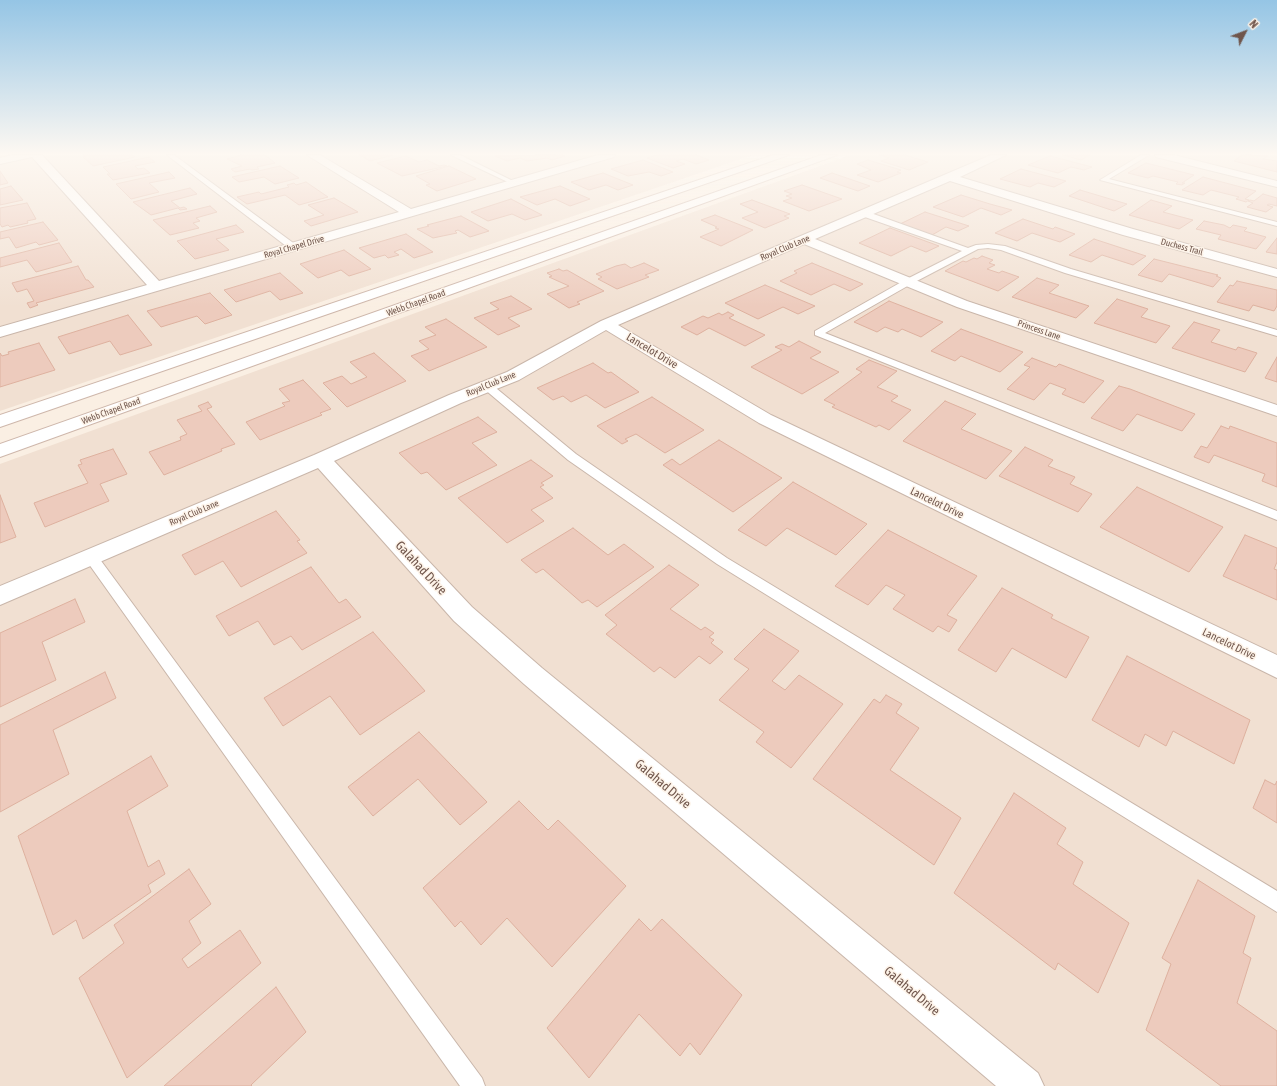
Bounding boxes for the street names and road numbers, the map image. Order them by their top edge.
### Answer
street label: Royal Chapel Drive [263,233,325,261]
street label: Royal Club Lane [759,233,811,263]
street label: Duchess Trail [1160,236,1204,258]
street label: Webb Chapel Road [385,287,447,319]
street label: Princess Lane [1016,318,1062,342]
street label: Lancelot Drive [624,330,680,372]
street label: Royal Club Lane [465,369,517,399]
street label: Webb Chapel Road [80,395,142,427]
street label: Lancelot Drive [908,484,966,522]
street label: Royal Club Lane [168,498,220,528]
street label: Galahad Drive [392,538,450,598]
street label: Lancelot Drive [1200,625,1258,663]
street label: Galahad Drive [632,756,694,812]
street label: Galahad Drive [881,963,943,1019]

